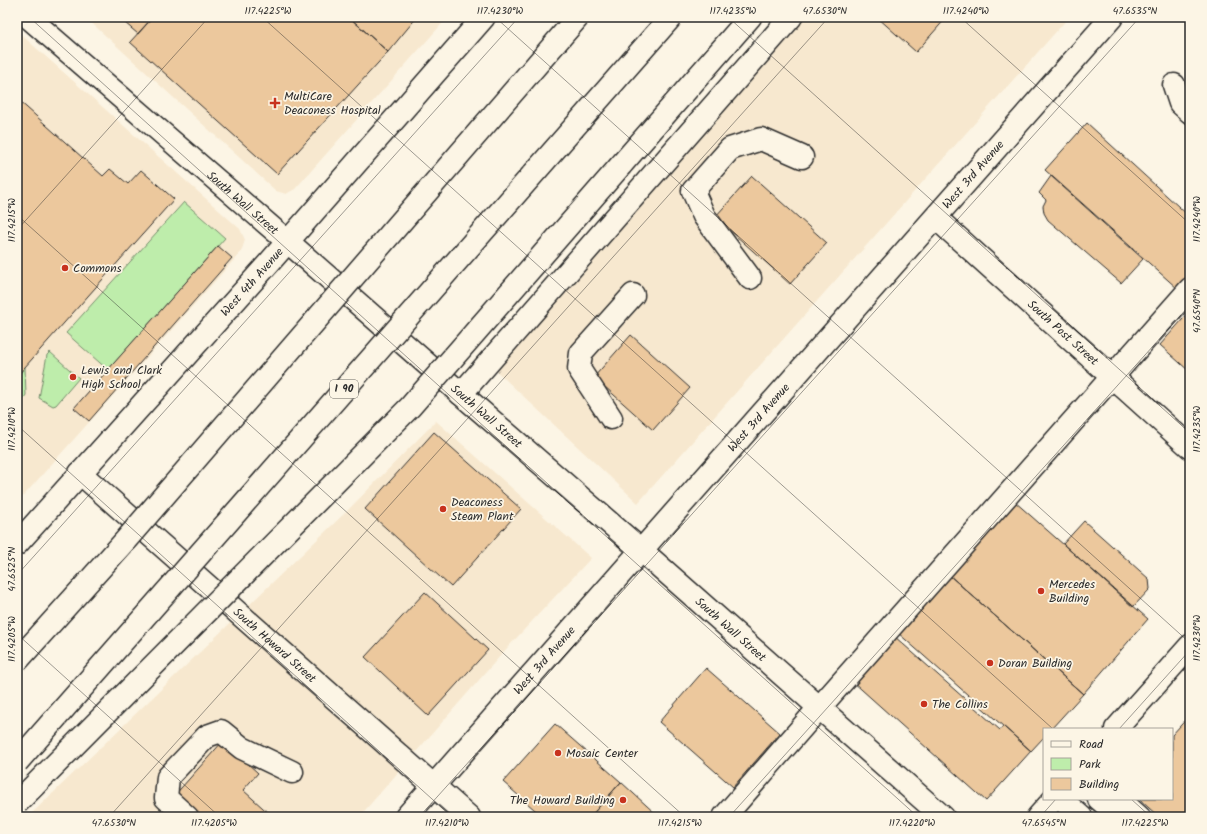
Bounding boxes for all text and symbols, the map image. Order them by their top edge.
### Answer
text: 117.4225°W [245,3,292,19]
text: 117.4230°W [477,3,523,19]
text: 117.4235°W [710,3,757,19]
text: 47.6530°N [803,3,847,19]
text: 117.4240°W [943,3,989,19]
text: 47.6535°N [1113,3,1158,19]
place label: MultiCare Deaconess Hospital [284,87,381,120]
marker: MultiCare Deaconess Hospital [269,97,281,109]
street label: West 3rd Avenue [937,135,1009,213]
street label: South Wall Street [203,166,283,240]
text: 117.4240°W [1189,196,1205,242]
text: 117.4215°W [4,198,20,242]
street label: West 4th Avenue [216,243,288,321]
place label: Commons [73,259,122,278]
marker: Commons [60,263,70,273]
text: 47.6540°N [1189,289,1205,333]
street label: South Post Street [1023,295,1103,370]
place label: Lewis and Clark High School [81,361,162,394]
marker: Lewis and Clark High School [68,372,78,382]
street label: West 3rd Avenue [723,378,795,456]
road number: I 90 [330,380,358,398]
street label: South Wall Street [446,380,527,453]
text: 117.4235°W [1189,405,1205,452]
text: 117.4210°W [4,407,20,451]
place label: Deaconess Steam Plant [451,493,514,526]
marker: Deaconess Steam Plant [438,504,448,514]
text: 47.6525°N [4,546,20,591]
place label: Mercedes Building [1049,575,1095,608]
marker: Mercedes Building [1036,586,1046,596]
street label: South Wall Street [691,592,771,666]
street label: South Howard Street [229,603,321,688]
text: 117.4230°W [1189,615,1205,661]
text: 117.4205°W [4,616,20,662]
street label: West 3rd Avenue [509,621,580,699]
place label: Doran Building [998,654,1072,673]
marker: Doran Building [985,658,995,668]
place label: The Collins [932,695,988,714]
marker: The Collins [919,699,929,709]
legend [1043,728,1173,800]
text: Road [1079,735,1104,754]
place label: Mosaic Center [566,744,639,763]
marker: Mosaic Center [553,748,563,758]
text: Park [1079,755,1101,774]
text: Building [1079,775,1119,794]
place label: The Howard Building [510,791,615,810]
marker: The Howard Building [618,795,628,805]
text: 47.6530°N [92,815,136,831]
text: 117.4205°W [191,815,237,831]
text: 117.4210°W [425,815,469,831]
text: 117.4215°W [658,815,702,831]
text: 117.4220°W [889,815,935,831]
text: 47.6545°N [1022,815,1066,831]
text: 117.4225°W [1122,815,1169,831]

